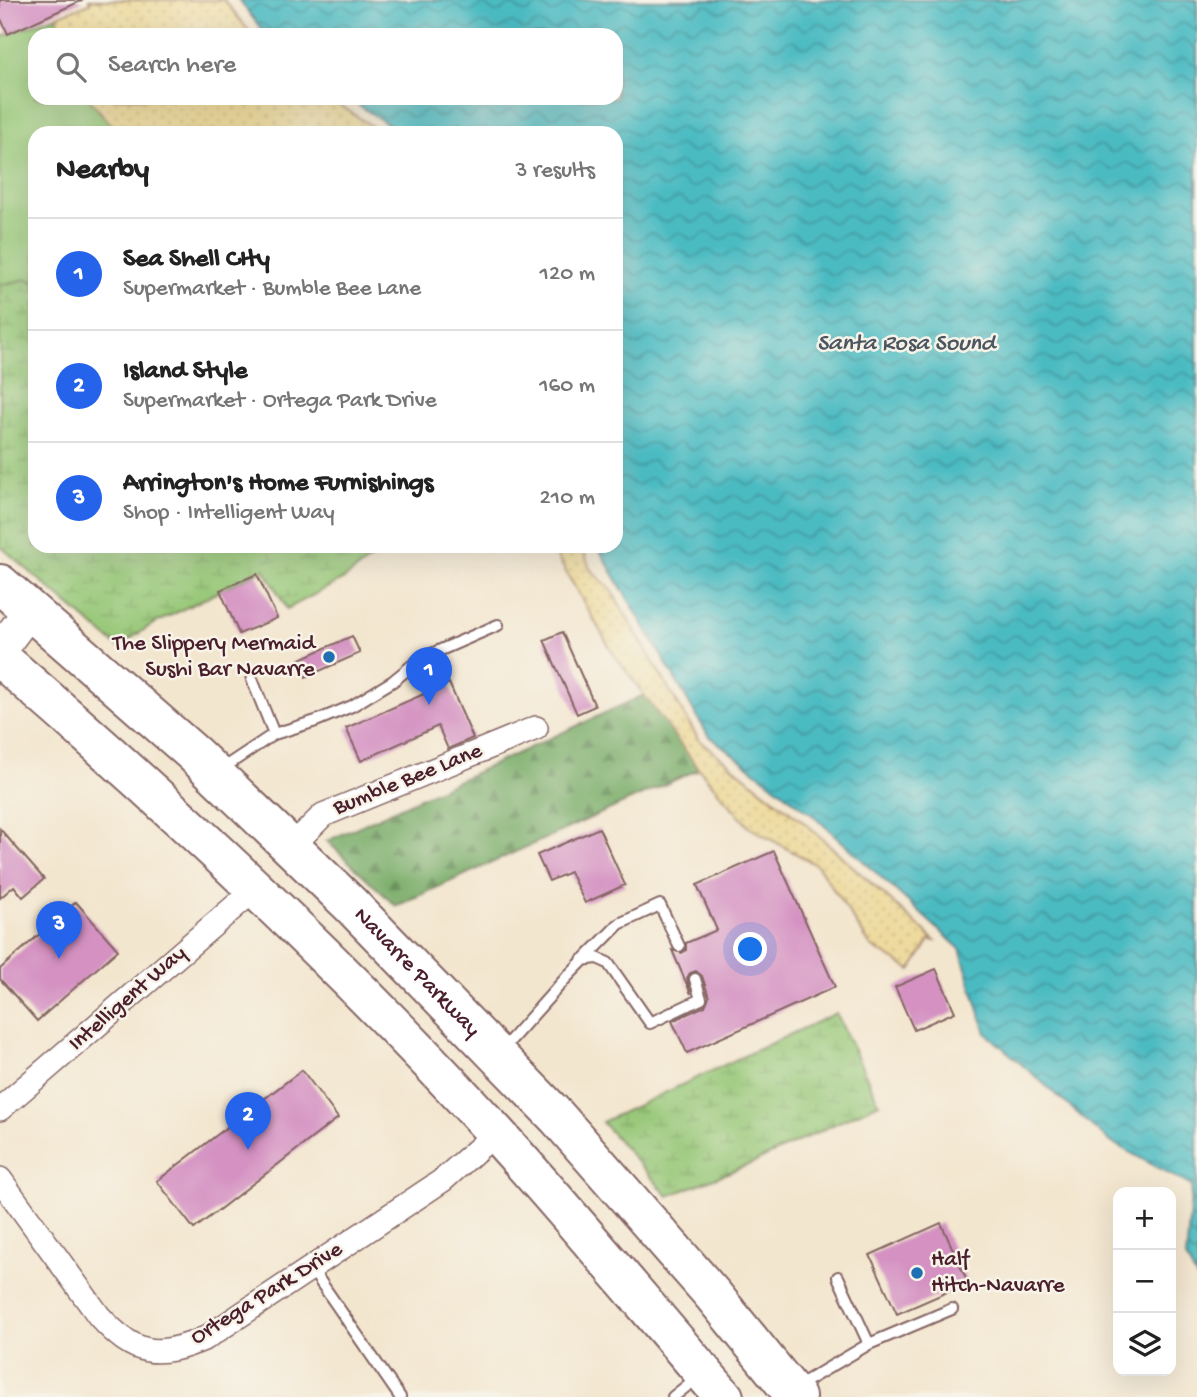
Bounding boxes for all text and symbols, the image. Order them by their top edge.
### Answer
search box [28,28,623,105]
icon: search [52,48,90,86]
text: Search here [108,51,236,82]
text: Nearby [56,154,149,189]
text: 3 results [515,158,595,185]
text: Sea Shell CIty [123,245,270,276]
text: 1 [74,261,84,288]
text: 120 m [540,261,595,288]
text: Supermarket · Bumble Bee Lane [123,276,421,303]
water label: Santa Rosa Sound [817,330,998,359]
text: Island Style [123,357,247,388]
text: 2 [73,373,85,400]
text: 160 m [539,373,595,400]
text: Supermarket · Ortega Park Drive [123,388,437,415]
text: Arrington's Home Furnishings [123,469,433,500]
text: 3 [73,485,85,512]
text: 210 m [540,485,595,512]
text: Shop · Intelligent Way [123,500,335,527]
place label: The Slippery Mermaid Sushi Bar Navarre [111,631,317,684]
pin: 1 [406,647,452,705]
marker: The Slippery Mermaid Sushi Bar Navarre [321,649,337,665]
street label: Bumble Bee Lane [329,737,488,823]
pin: 3 [36,901,82,959]
street label: Navarre Parkway [348,902,486,1043]
your location [733,932,767,966]
street label: Intelligent Way [64,941,192,1057]
pin: 2 [225,1092,271,1150]
map controls [1113,1187,1176,1376]
button: + [1113,1187,1176,1250]
street label: Ortega Park Drive [186,1236,349,1352]
place label: Half Hitch-Navarre [931,1247,1066,1300]
button: − [1113,1250,1176,1313]
marker: Half Hitch-Navarre [909,1265,925,1281]
button: layers [1113,1313,1176,1376]

